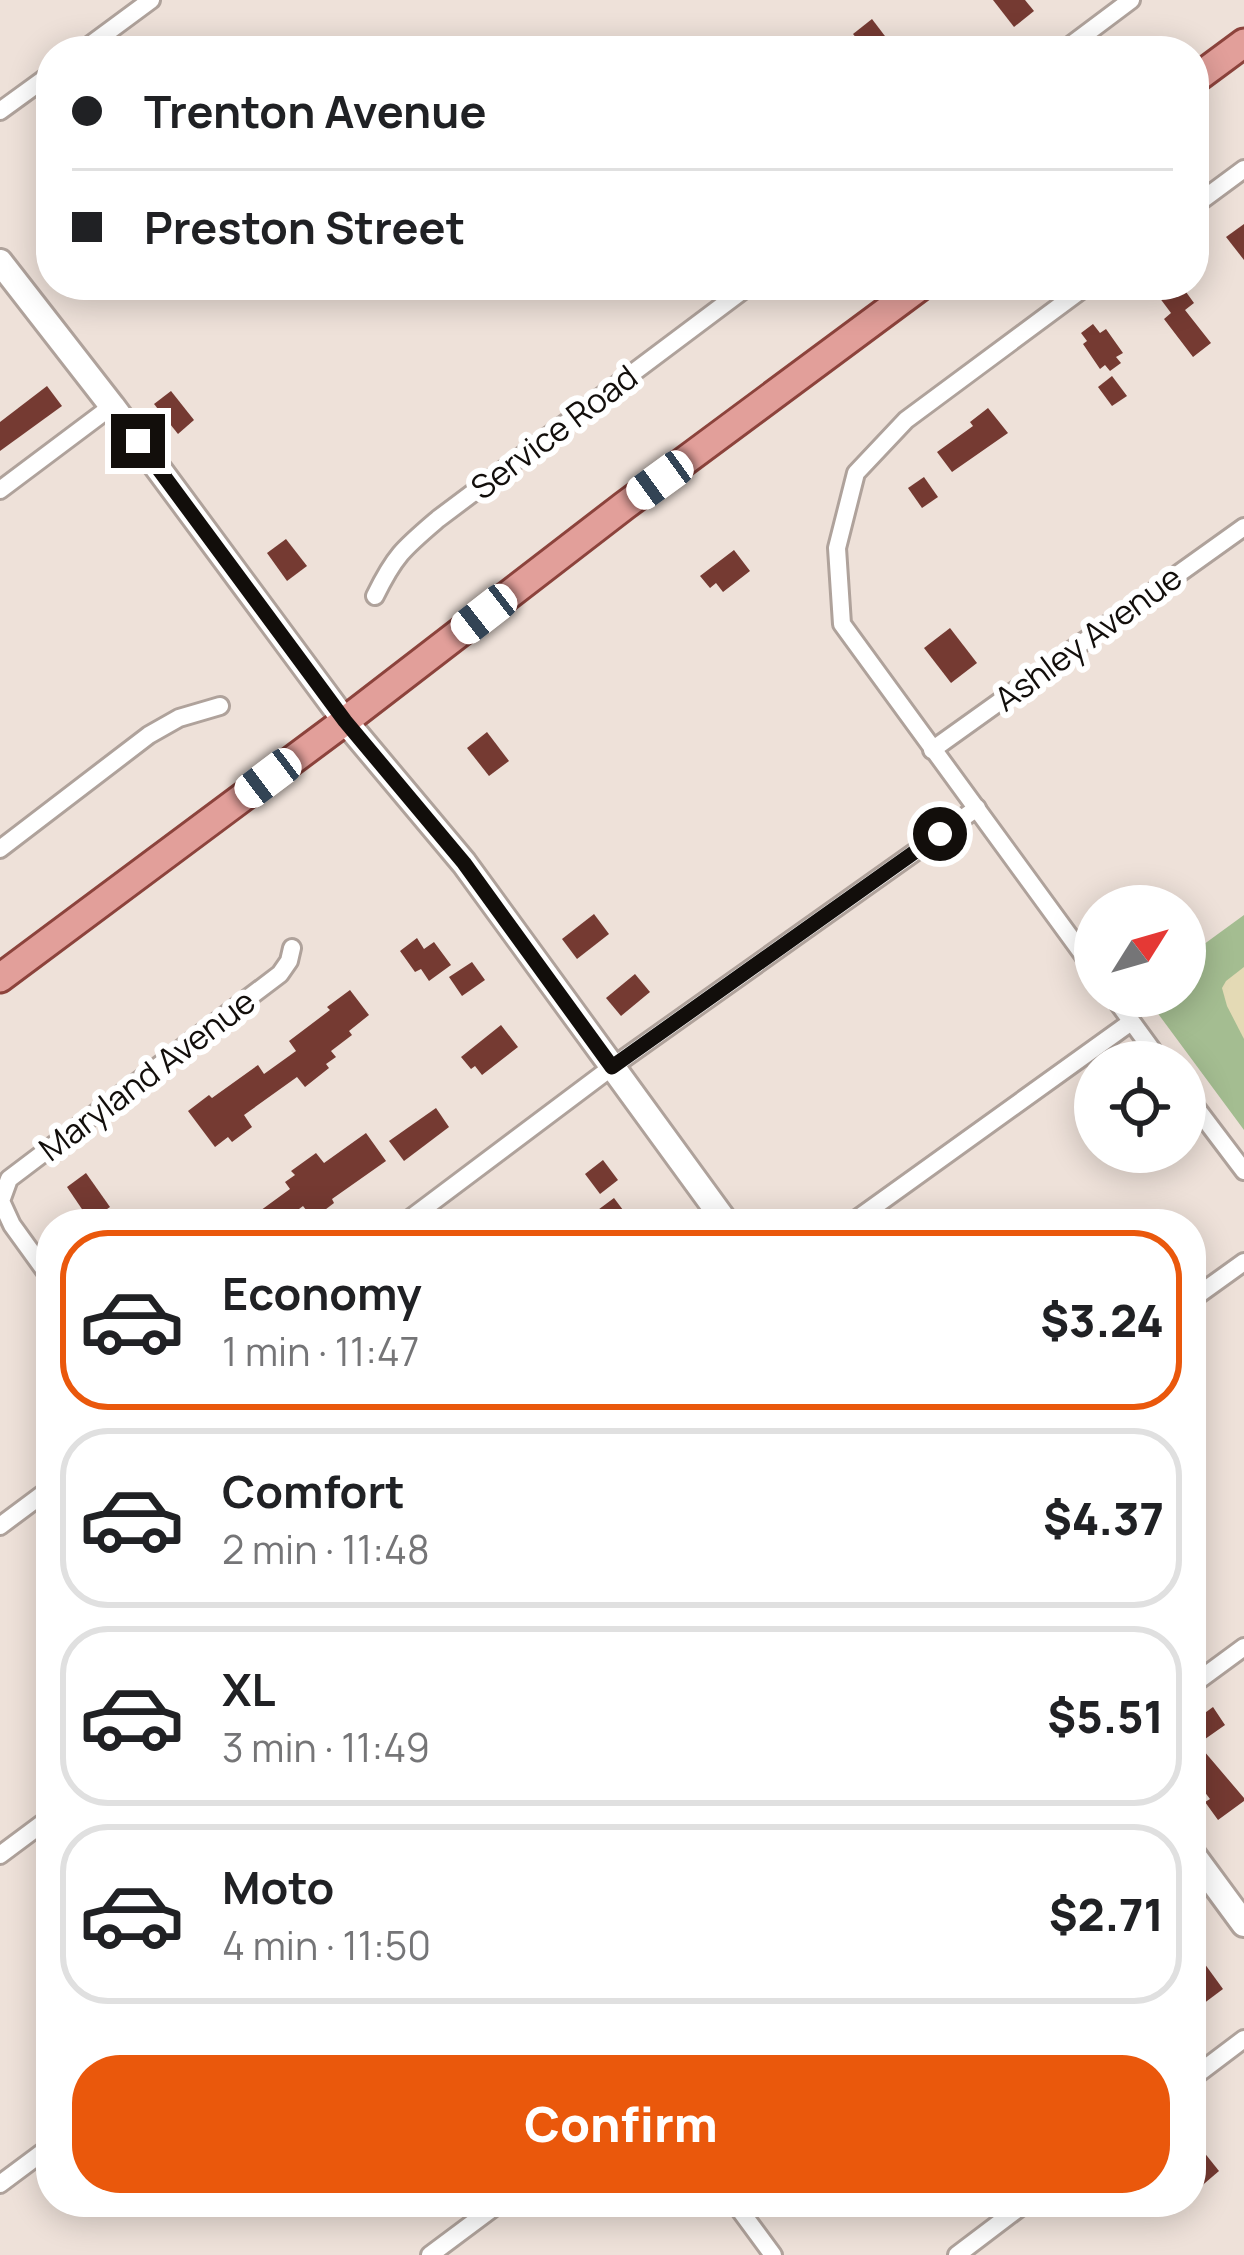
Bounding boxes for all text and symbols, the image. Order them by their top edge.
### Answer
text: Trenton Avenue [144,80,486,142]
text: Preston Street [144,196,465,258]
street label: Service Road [461,354,646,509]
route end [111,414,165,468]
car [620,444,700,516]
street label: Ashley Avenue [985,554,1191,721]
car [445,578,523,650]
car [228,742,308,814]
route start [913,807,967,861]
north arrow [1074,885,1206,1017]
map controls [1074,885,1206,1173]
street label: Maryland Avenue [29,978,264,1171]
button: locate [1074,1041,1206,1173]
text: Economy [222,1262,422,1324]
icon: car [78,1266,186,1374]
text: $3.24 [1040,1289,1164,1351]
text: 1 min · 11:47 [222,1324,419,1378]
text: Comfort [222,1460,405,1522]
icon: car [78,1464,186,1572]
text: $4.37 [1043,1487,1164,1549]
text: 2 min · 11:48 [222,1522,430,1576]
text: XL [222,1658,276,1720]
icon: car [78,1662,186,1770]
text: $5.51 [1047,1685,1164,1747]
text: 3 min · 11:49 [222,1720,430,1774]
text: Moto [222,1856,334,1918]
icon: car [78,1860,186,1968]
text: $2.71 [1049,1883,1164,1945]
text: 4 min · 11:50 [222,1918,431,1972]
button: Confirm [72,2055,1170,2193]

